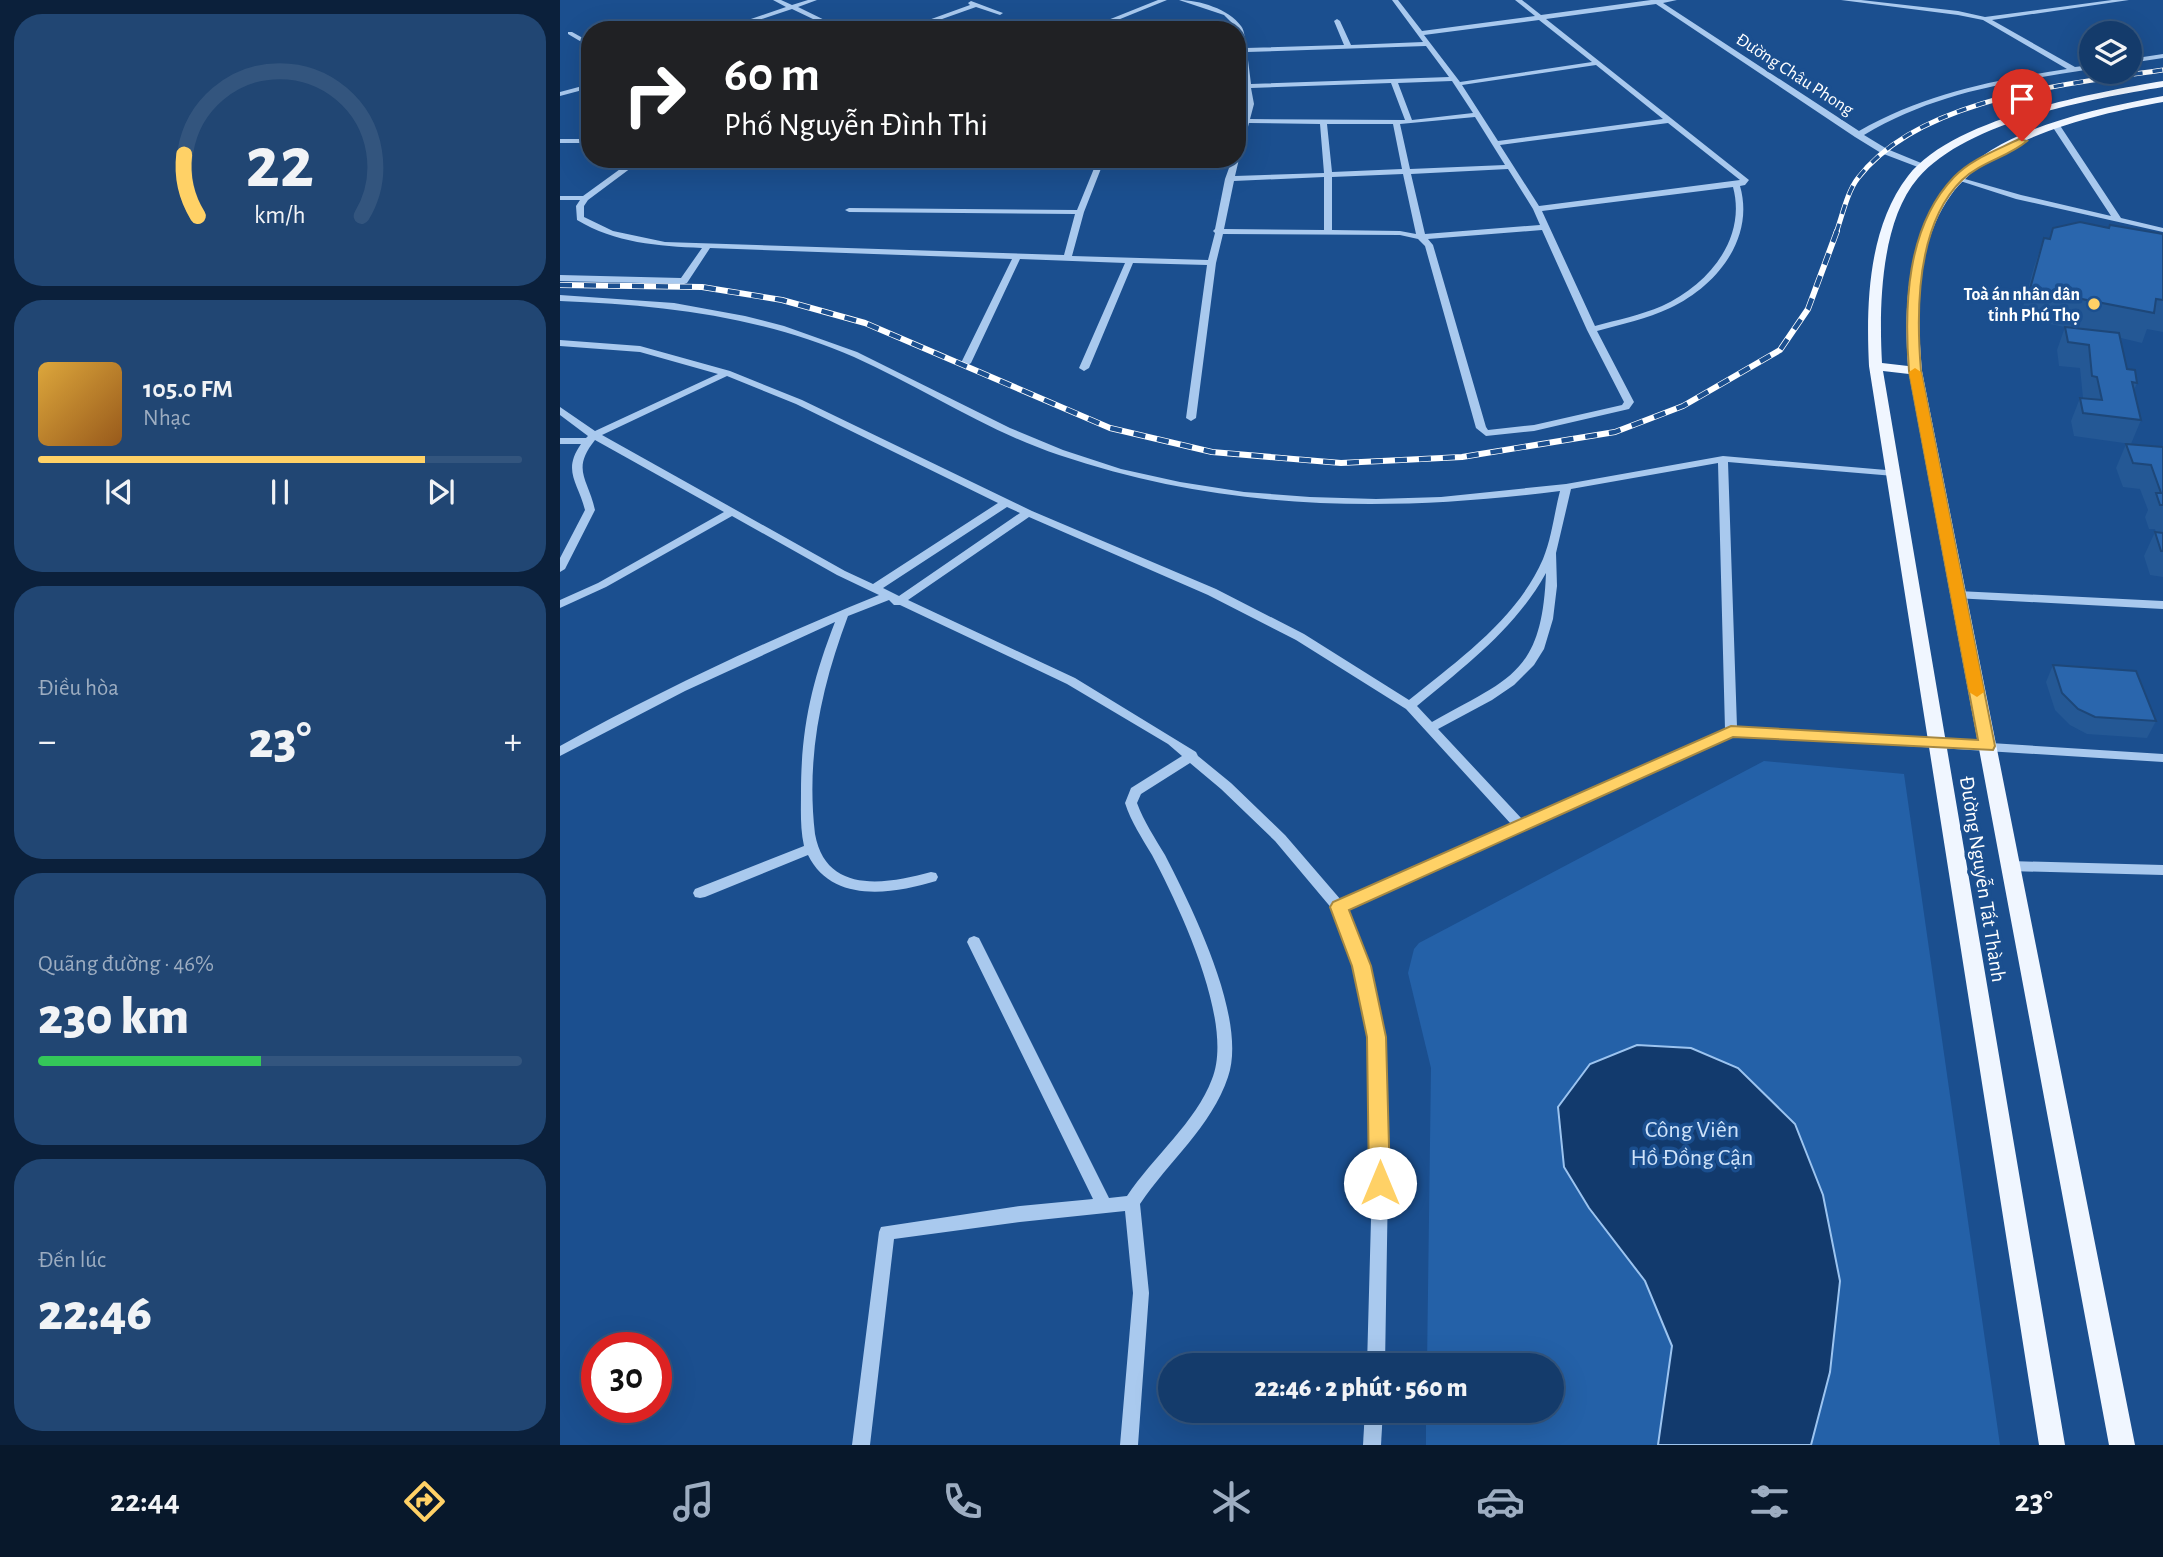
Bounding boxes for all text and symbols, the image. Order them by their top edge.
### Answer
map controls [2079,21,2142,84]
button: layers [2079,21,2142,84]
street label: Đường Châu Phong [1732,30,1857,120]
icon: right [609,49,700,140]
text: 60 m [724,51,820,100]
pin [1992,69,2052,141]
icon: arrive [2003,80,2041,118]
text: Phố Nguyễn Đình Thi [724,109,988,141]
text: 22 [246,128,314,201]
text: km/h [254,203,306,228]
place label: Toà án nhân dân tỉnh Phú Thọ [1964,286,2080,325]
marker: Toà án nhân dân tỉnh Phú Thọ [2086,296,2102,312]
text: 105.0 FM [143,376,233,402]
text: Nhạc [143,407,190,430]
icon: previous [100,473,138,511]
icon: pause [261,473,299,511]
icon: next [422,473,460,511]
text: Điều hòa [38,677,119,700]
text: 23° [249,715,311,767]
text: − [38,723,56,761]
text: + [504,723,522,761]
street label: Đường Nguyễn Tất Thành [1956,774,2010,984]
text: Quãng đường · 46% [38,953,214,976]
text: 230 km [38,991,189,1043]
park label: Công Viên Hồ Đồng Cận [1631,1118,1754,1170]
position arrow [1343,1146,1417,1220]
text: Đến lúc [38,1249,106,1272]
text: 22:46 [38,1287,152,1339]
speed limit sign: 30 [581,1332,672,1423]
text: 22:46 · 2 phút · 560 m [1255,1375,1467,1401]
icon: directions [400,1477,449,1526]
icon: music [669,1477,718,1526]
icon: phone [938,1477,987,1526]
icon: climate [1207,1477,1256,1526]
icon: car [1476,1477,1525,1526]
icon: filters [1745,1477,1794,1526]
text: 22:44 [110,1485,180,1517]
text: 23° [2015,1485,2053,1517]

